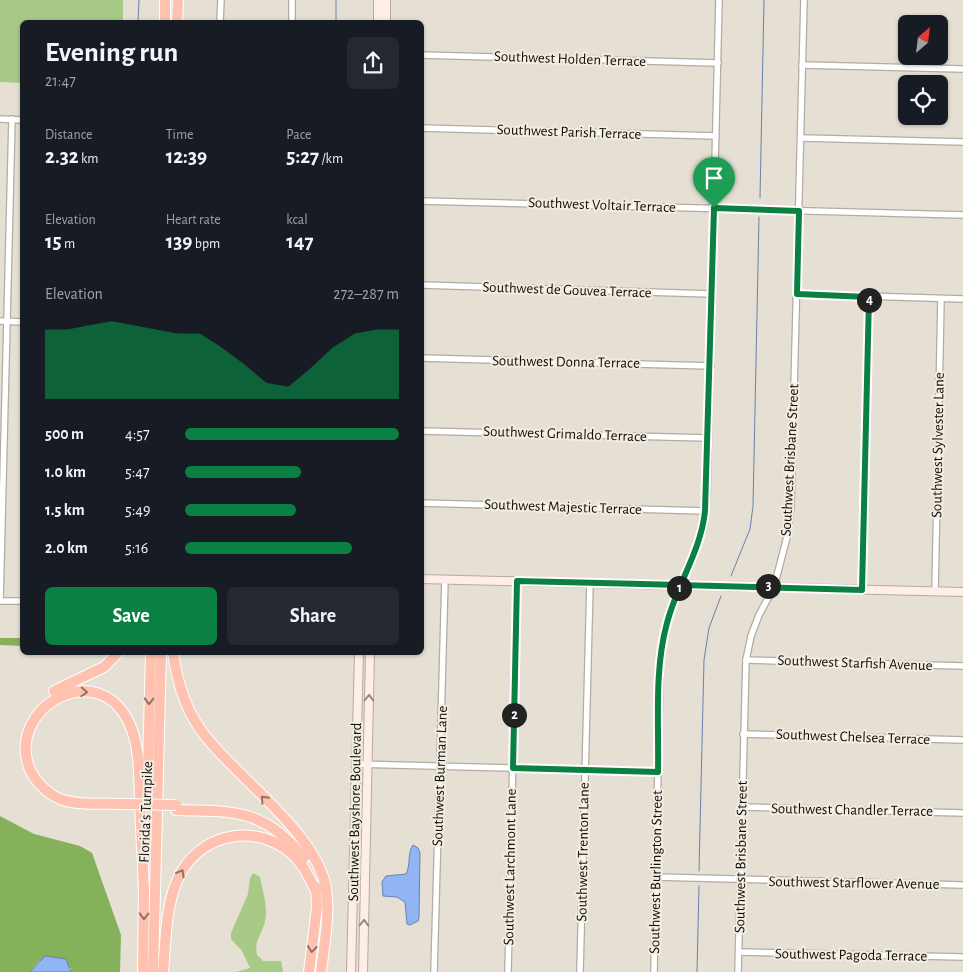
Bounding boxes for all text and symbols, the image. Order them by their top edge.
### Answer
north arrow [898,15,948,65]
map controls [898,15,948,125]
button: share [347,37,399,89]
text: Evening run [45,39,178,67]
street label: Southwest Holden Terrace [494,49,646,69]
text: 21:47 [45,73,76,89]
button: locate [898,75,948,125]
street label: Southwest Parish Terrace [496,122,642,142]
text: Distance [45,128,92,142]
text: Time [166,128,194,142]
text: Pace [286,128,312,142]
text: 2.32 [45,146,79,167]
text: 12:39 [166,146,207,167]
text: 5:27 [286,146,319,167]
text: km [79,152,99,166]
text: /km [319,152,343,166]
pin [693,157,735,208]
icon: arrive [700,164,728,192]
street label: Southwest Voltair Terrace [528,195,676,215]
text: Elevation [45,213,96,227]
text: Heart rate [166,213,221,227]
text: kcal [286,213,308,227]
text: 15 [45,231,62,252]
text: 139 [166,231,192,252]
text: 147 [286,231,314,252]
text: m [62,237,75,251]
text: bpm [192,237,220,251]
street label: Southwest de Gouvea Terrace [482,280,652,300]
text: Elevation [45,286,103,302]
text: 272–287 m [333,286,399,302]
pin: 4 [856,288,882,312]
text: 4 [866,293,873,307]
street label: Southwest Donna Terrace [492,353,640,371]
street label: Southwest Sylvester Lane [929,372,947,518]
street label: Southwest Brisbane Street [779,383,801,537]
street label: Southwest Grimaldo Terrace [483,424,647,444]
text: 500 m [45,426,84,442]
text: 4:57 [125,426,150,442]
text: 1.0 km [45,464,86,480]
text: 5:47 [125,464,150,480]
street label: Southwest Majestic Terrace [484,497,642,517]
text: 1.5 km [45,502,85,518]
text: 5:49 [125,502,151,518]
text: 2.0 km [45,540,88,556]
text: 5:16 [125,540,148,556]
pin: 3 [756,574,780,598]
pin: 1 [666,576,692,600]
text: 3 [765,579,772,593]
text: 1 [677,581,682,595]
button: Save [45,587,217,645]
button: Share [227,587,399,645]
street label: Southwest Starfish Avenue [777,653,933,673]
one-way arrow [81,686,89,697]
one-way arrow [364,694,374,702]
one-way arrow [144,697,155,705]
pin: 2 [502,702,526,728]
street label: Southwest Burman Lane [430,705,450,847]
text: 2 [511,708,518,722]
street label: Southwest Bayshore Boulevard [346,722,364,901]
street label: Southwest Chelsea Terrace [776,727,930,747]
street label: Florida's Turnpike [137,761,155,863]
street label: Southwest Brisbane Street [732,780,750,933]
street label: Southwest Trenton Lane [574,782,592,922]
street label: Southwest Larchmont Lane [501,788,519,946]
street label: Southwest Burlington Street [647,790,665,954]
one-way arrow [261,796,270,805]
street label: Southwest Chandler Terrace [771,801,933,819]
one-way arrow [175,870,185,879]
street label: Southwest Starflower Avenue [768,874,940,892]
one-way arrow [138,912,149,920]
one-way arrow [359,919,369,927]
one-way arrow [307,945,318,953]
street label: Southwest Pagoda Terrace [775,946,927,964]

